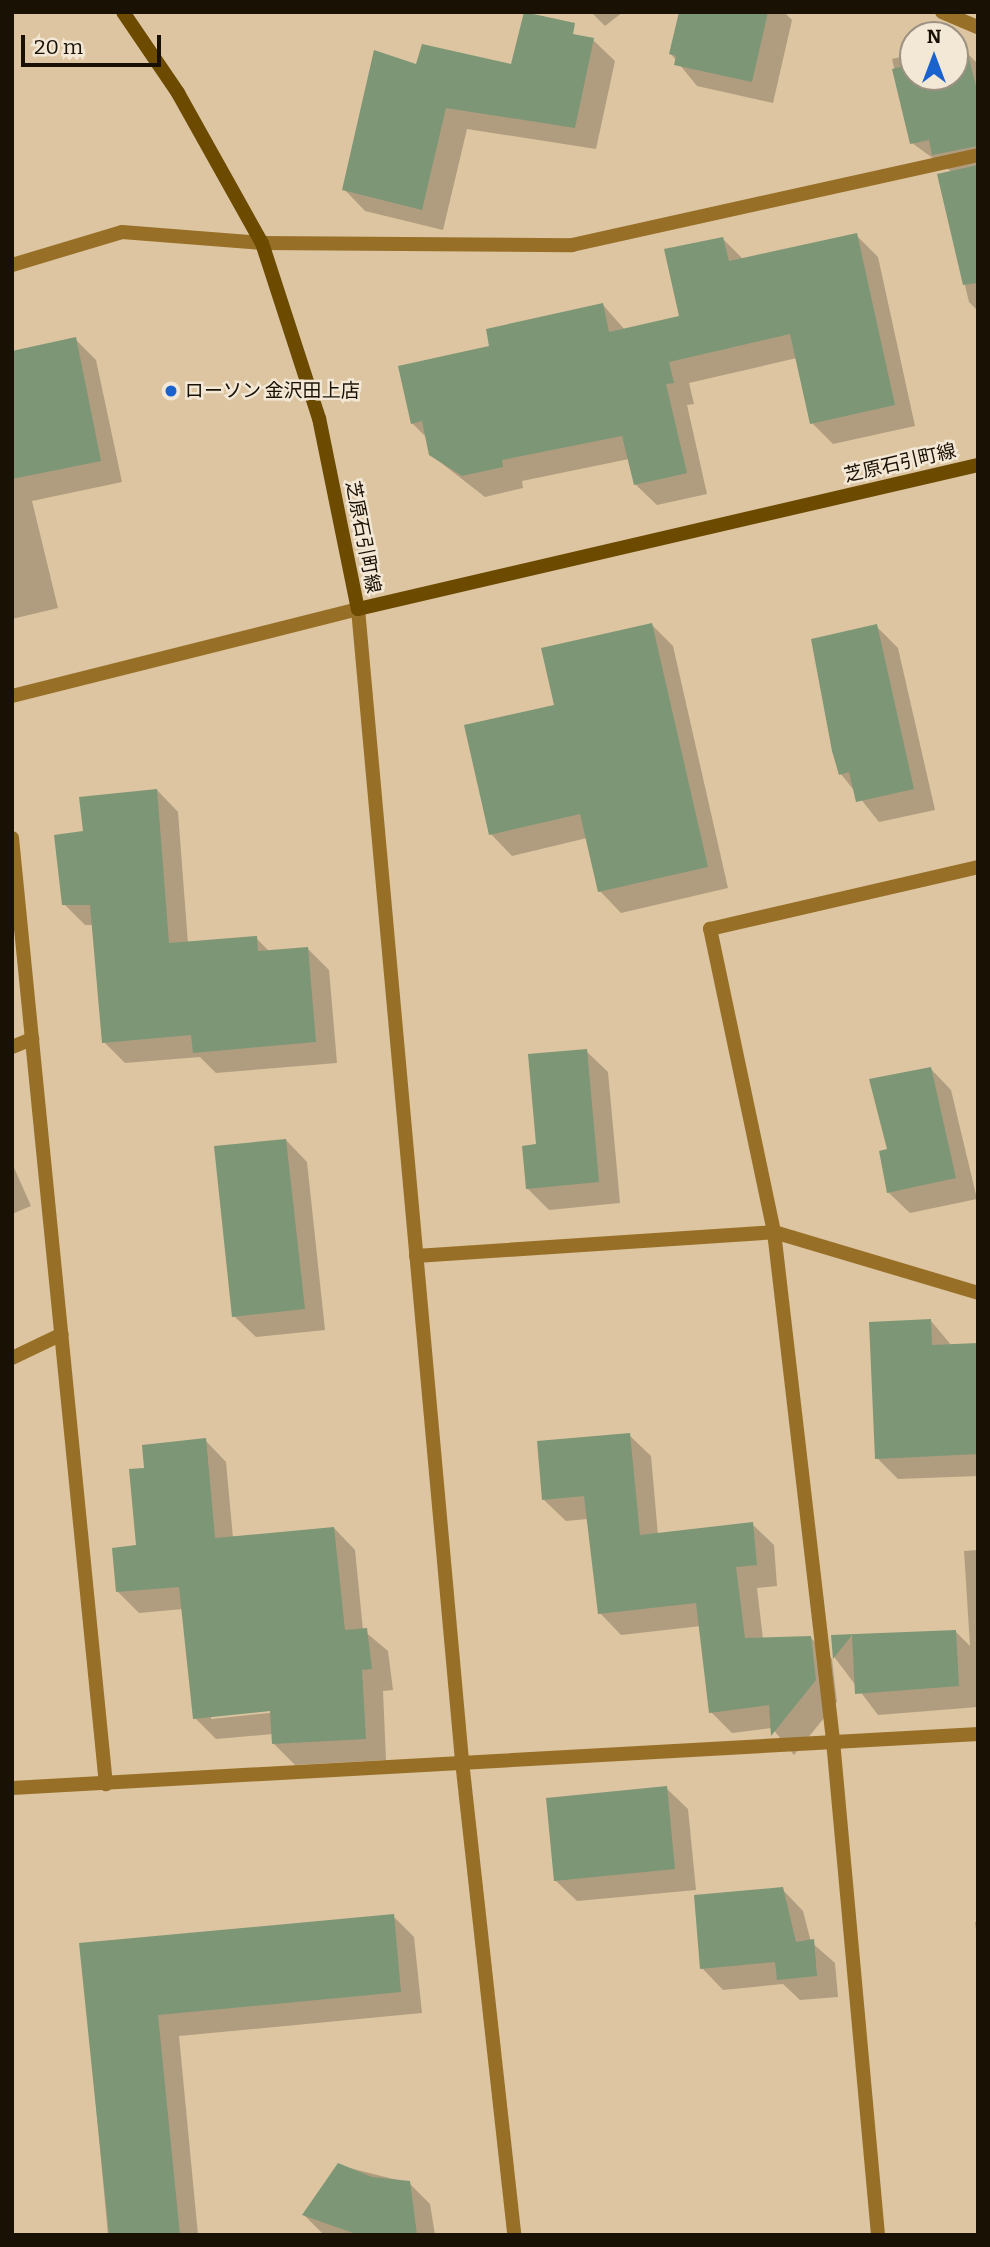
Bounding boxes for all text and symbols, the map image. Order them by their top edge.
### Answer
scale bar [24,21,164,65]
north arrow [899,21,969,91]
text: N [927,25,941,48]
text: 20 m [34,34,83,60]
place label: ローソン 金沢田上店 [185,380,360,402]
marker: ローソン 金沢田上店 [163,383,179,399]
street label: 芝原石引町線 [842,439,958,487]
street label: 芝原石引町線 [341,479,385,595]

